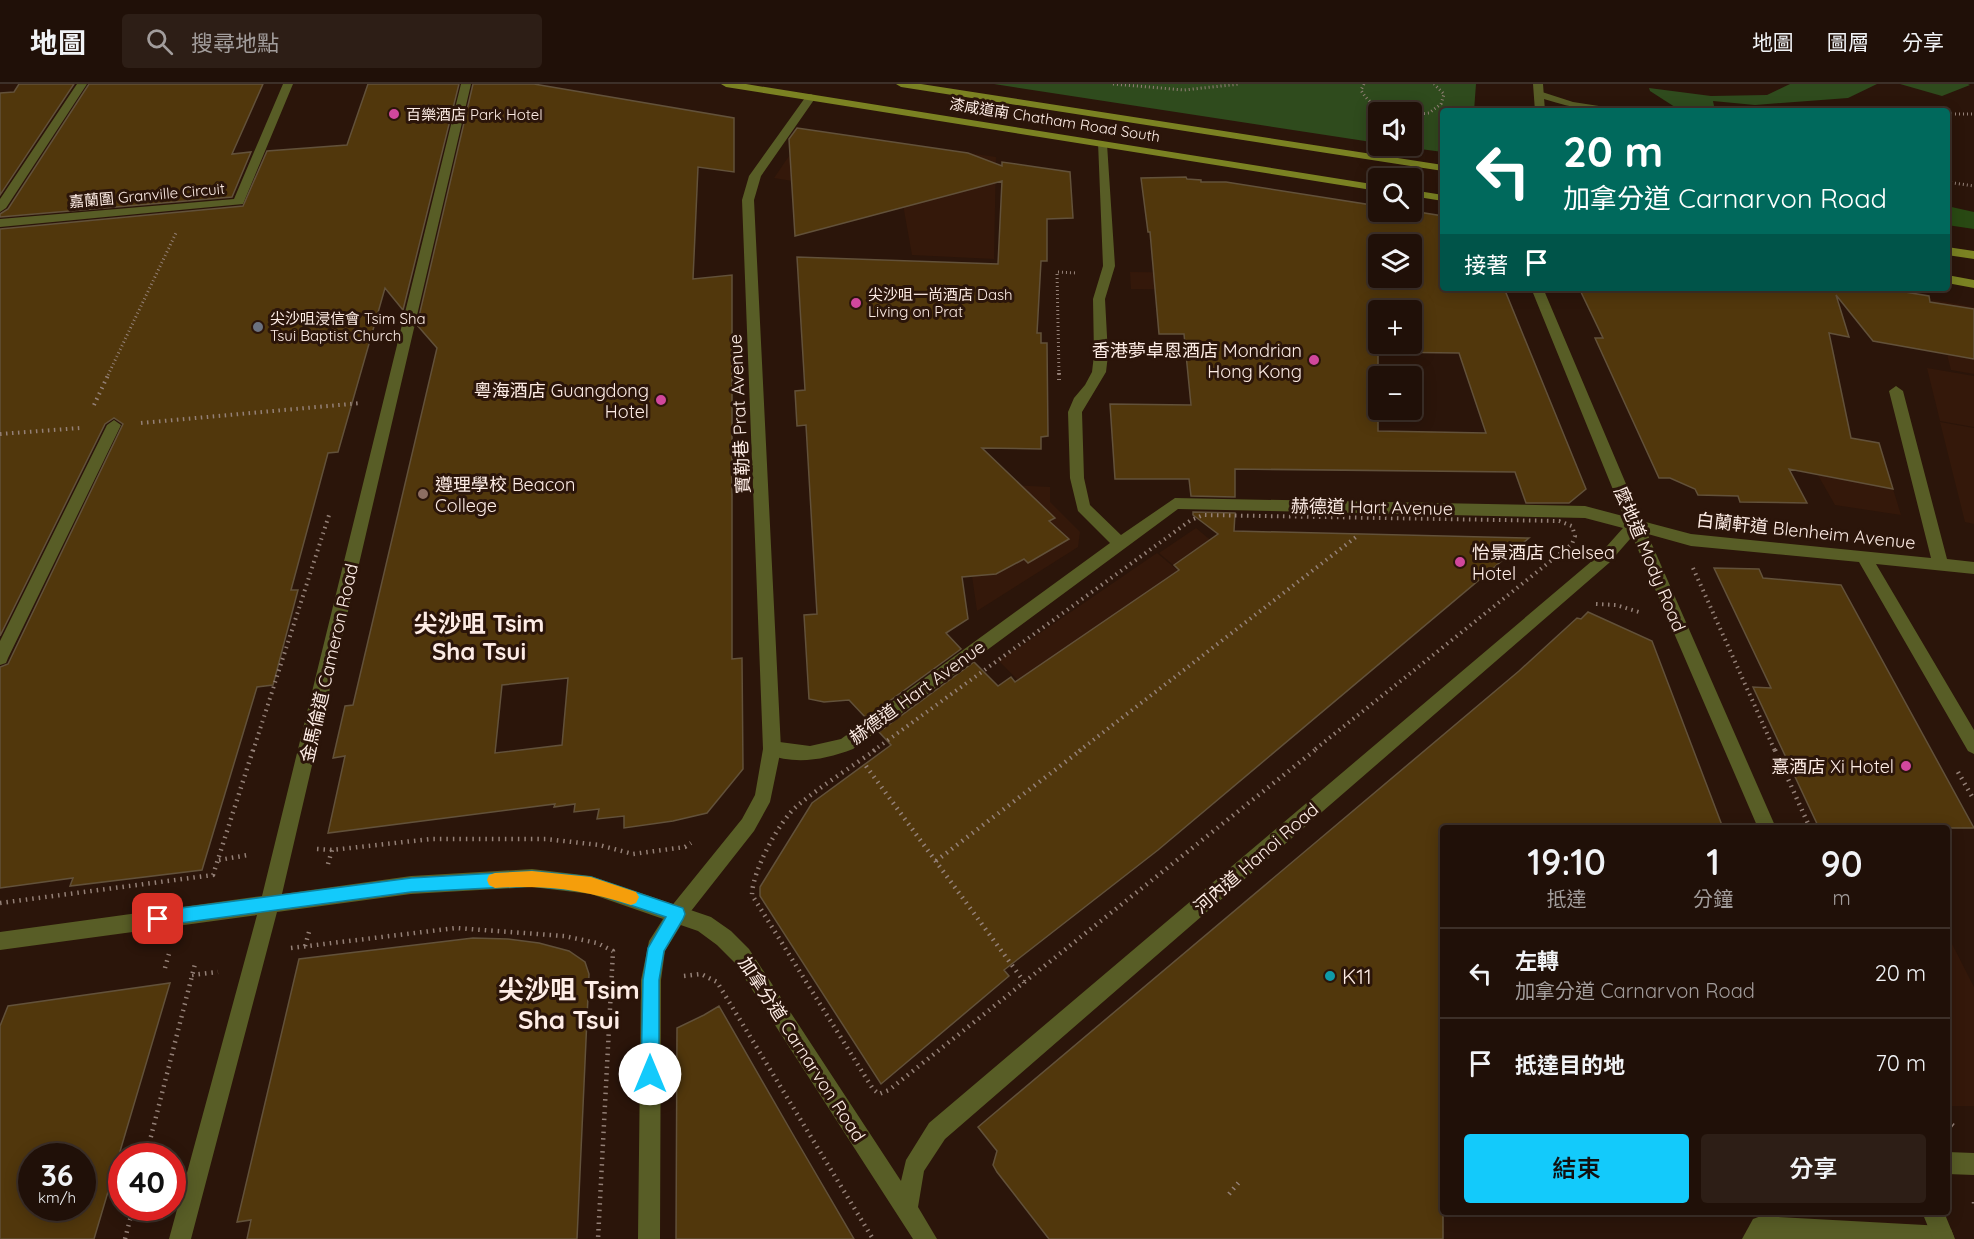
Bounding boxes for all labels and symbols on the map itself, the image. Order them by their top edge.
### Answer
street label: 漆咸道南 Chatham Road South [948,94,1162,146]
place label: 百樂酒店 Park Hotel [406,105,543,124]
marker: 百樂酒店 Park Hotel [387,107,401,121]
street label: 嘉蘭圍 Granville Circuit [68,179,226,211]
place label: 尖沙咀一尚酒店 Dash Living on Prat [868,285,1013,321]
marker: 尖沙咀一尚酒店 Dash Living on Prat [849,296,863,310]
place label: 尖沙咀浸信會 Tsim Sha Tsui Baptist Church [270,309,426,345]
marker: 尖沙咀浸信會 Tsim Sha Tsui Baptist Church [251,320,265,334]
street label: 寶勒巷 Prat Avenue [723,334,755,494]
place label: 香港夢卓恩酒店 Mondrian Hong Kong [1092,339,1302,383]
marker: 香港夢卓恩酒店 Mondrian Hong Kong [1307,353,1321,367]
place label: 粵海酒店 Guangdong Hotel [474,379,649,423]
marker: 粵海酒店 Guangdong Hotel [654,393,668,407]
place label: 遵理學校 Beacon College [435,473,575,517]
street label: 麼地道 Mody Road [1609,483,1691,635]
marker: 遵理學校 Beacon College [416,487,430,501]
street label: 赫德道 Hart Avenue [1291,494,1453,520]
street label: 白蘭軒道 Blenheim Avenue [1695,508,1917,554]
place label: 怡景酒店 Chelsea Hotel [1472,541,1615,585]
marker: 怡景酒店 Chelsea Hotel [1453,555,1467,569]
street label: 金馬倫道 Cameron Road [295,561,363,765]
district label: 尖沙咀 Tsim Sha Tsui [414,608,544,666]
street label: 赫德道 Hart Avenue [845,635,989,749]
place label: 憙酒店 Xi Hotel [1771,755,1894,778]
marker: 憙酒店 Xi Hotel [1899,759,1913,773]
street label: 河內道 Hanoi Road [1189,798,1323,918]
pin [132,893,183,944]
street label: 加拿分道 Carnarvon Road [734,952,870,1146]
place label: K11 [1342,963,1372,989]
marker: K11 [1323,969,1337,983]
district label: 尖沙咀 Tsim Sha Tsui [498,973,640,1036]
position arrow [618,1042,682,1106]
speed limit sign: 40 [108,1143,186,1221]

